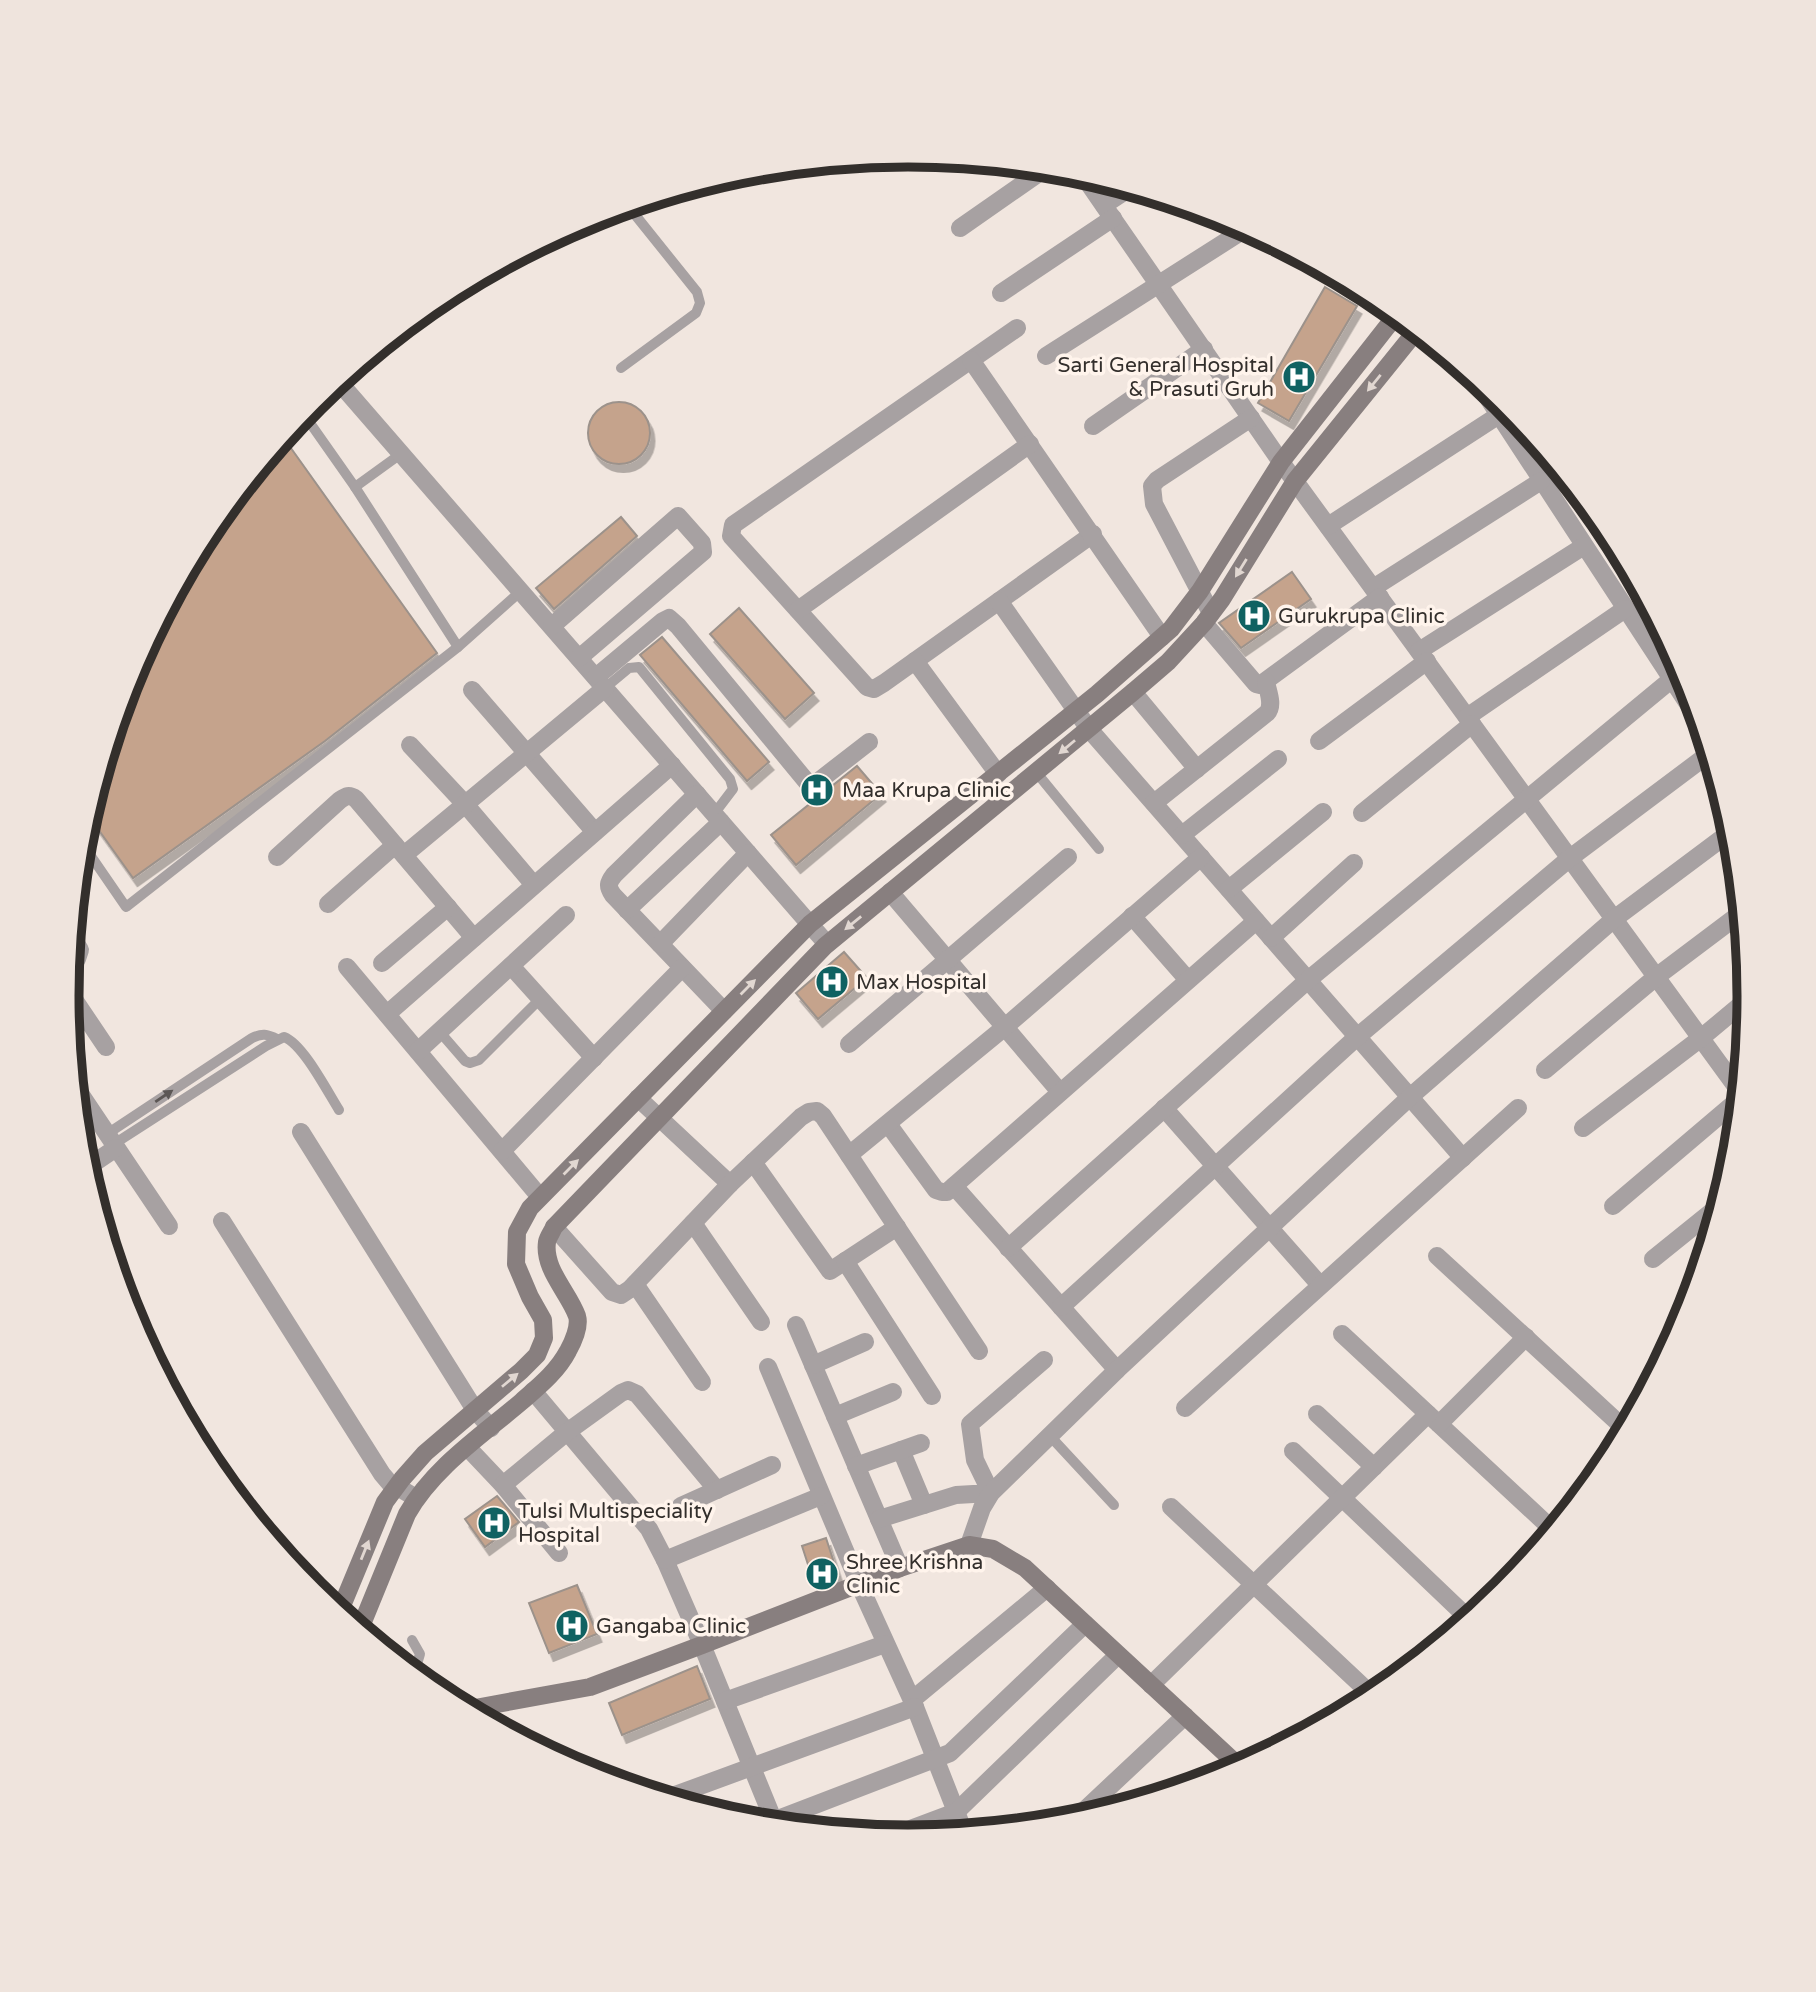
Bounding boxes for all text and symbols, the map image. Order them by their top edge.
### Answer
place label: Sarti General Hospital & Prasuti Gruh [1058,353,1274,402]
hospital icon: Sarti General Hospital & Prasuti Gruh [1280,358,1318,396]
one-way arrow [1367,375,1382,392]
one-way arrow [1235,558,1248,577]
hospital icon: Gurukrupa Clinic [1235,597,1273,635]
place label: Gurukrupa Clinic [1278,604,1445,629]
one-way arrow [1058,739,1075,754]
hospital icon: Maa Krupa Clinic [798,771,836,809]
place label: Maa Krupa Clinic [842,778,1011,803]
one-way arrow [845,915,863,930]
hospital icon: Max Hospital [813,963,851,1001]
place label: Max Hospital [856,970,987,995]
one-way arrow [739,979,756,996]
one-way arrow [155,1089,173,1103]
one-way arrow [562,1158,579,1175]
one-way arrow [502,1373,519,1388]
place label: Tulsi Multispeciality Hospital [518,1499,713,1548]
hospital icon: Tulsi Multispeciality Hospital [475,1504,513,1542]
one-way arrow [360,1539,371,1560]
place label: Shree Krishna Clinic [846,1550,983,1599]
hospital icon: Shree Krishna Clinic [803,1555,841,1593]
hospital icon: Gangaba Clinic [553,1607,591,1645]
place label: Gangaba Clinic [596,1614,746,1639]

